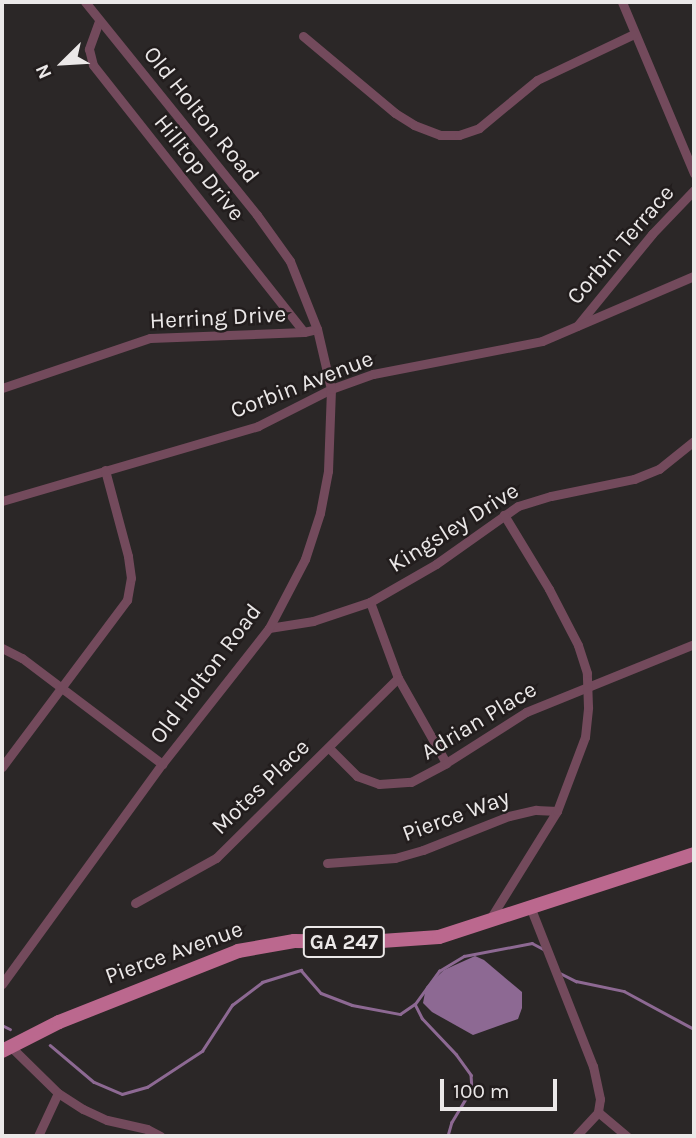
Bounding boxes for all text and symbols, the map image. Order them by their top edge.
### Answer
north arrow [28,28,98,98]
street label: Old Holton Road [137,41,265,189]
text: N [31,61,57,82]
street label: Hilltop Drive [148,109,250,227]
street label: Corbin Terrace [562,180,680,310]
street label: Herring Drive [149,301,287,335]
street label: Corbin Avenue [227,345,377,425]
street label: Kingsley Drive [384,477,524,579]
street label: Old Holton Road [144,599,268,749]
street label: Adrian Place [416,676,542,766]
street label: Motes Place [206,733,316,841]
street label: Pierce Way [399,784,513,848]
street label: Pierce Avenue [101,915,247,991]
road number: GA 247 [302,925,386,960]
scale bar [444,1064,561,1108]
text: 100 m [453,1079,510,1103]

